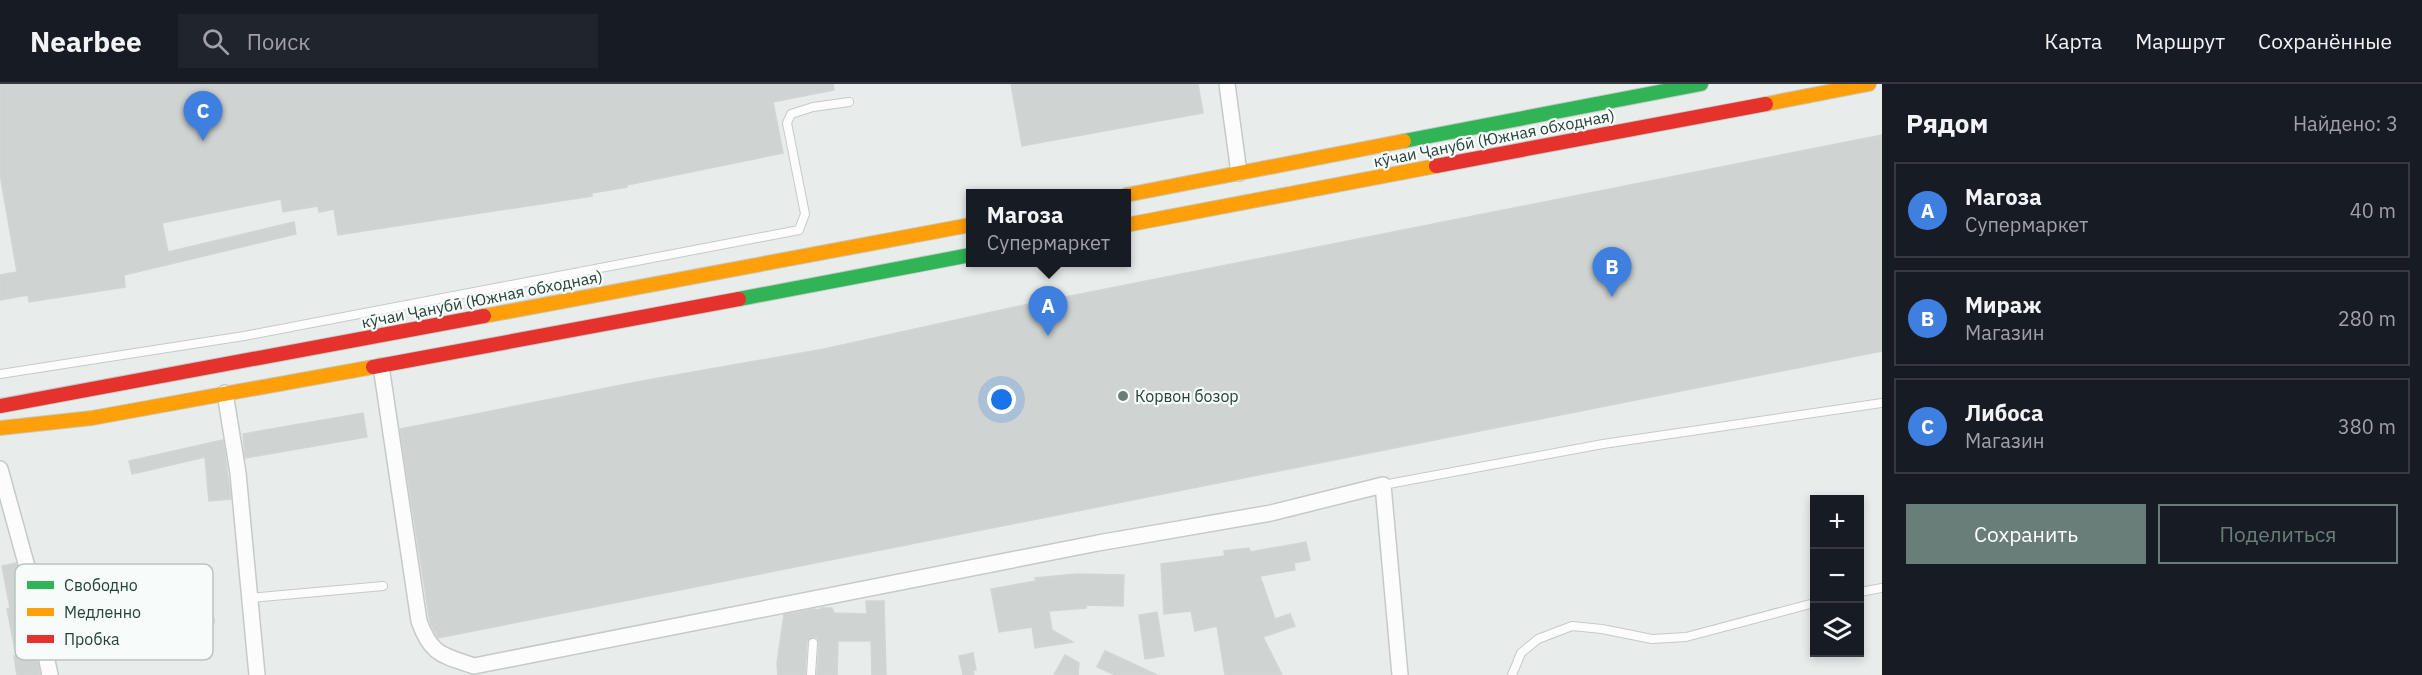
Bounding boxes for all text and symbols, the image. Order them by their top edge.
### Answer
search box [178,14,598,68]
text: Nearbee [30,23,142,60]
icon: search [199,25,232,58]
text: Поиск [247,27,310,56]
text: Карта [2044,27,2102,55]
text: Маршрут [2135,27,2225,55]
text: Сохранённые [2258,27,2392,55]
pin: C [184,92,222,141]
street label: кӯчаи Ҷанубӣ (Южная обходная) [1372,105,1616,171]
text: Рядом [1906,106,1988,140]
text: Найдено: 3 [2293,110,2398,137]
text: Магоза [1965,182,2042,211]
popup [966,189,1131,267]
text: A [1921,197,1934,224]
text: 40 m [2350,197,2396,224]
text: Магоза [987,200,1063,229]
text: Супермаркет [1965,211,2088,238]
text: Супермаркет [987,229,1110,256]
pin: B [1592,248,1632,297]
street label: кӯчаи Ҷанубӣ (Южная обходная) [360,266,604,332]
pin: A [1028,286,1068,336]
text: Мираж [1965,290,2041,319]
text: B [1921,305,1934,332]
text: 280 m [2338,305,2396,332]
text: Магазин [1965,319,2045,346]
your location [987,385,1016,414]
place label: Корвон бозор [1135,386,1239,406]
marker: Корвон бозор [1116,389,1130,403]
text: Либоса [1965,398,2044,427]
text: C [1921,413,1934,440]
text: 380 m [2338,413,2396,440]
text: Магазин [1965,427,2045,454]
map controls [1810,495,1864,657]
button: + [1810,495,1864,549]
button: Сохранить [1906,504,2146,564]
button: Поделиться [2158,504,2398,564]
button: − [1810,549,1864,603]
legend [15,564,213,660]
text: Свободно [64,575,138,595]
text: Медленно [64,602,141,622]
button: layers [1810,603,1864,657]
text: Пробка [64,629,120,649]

